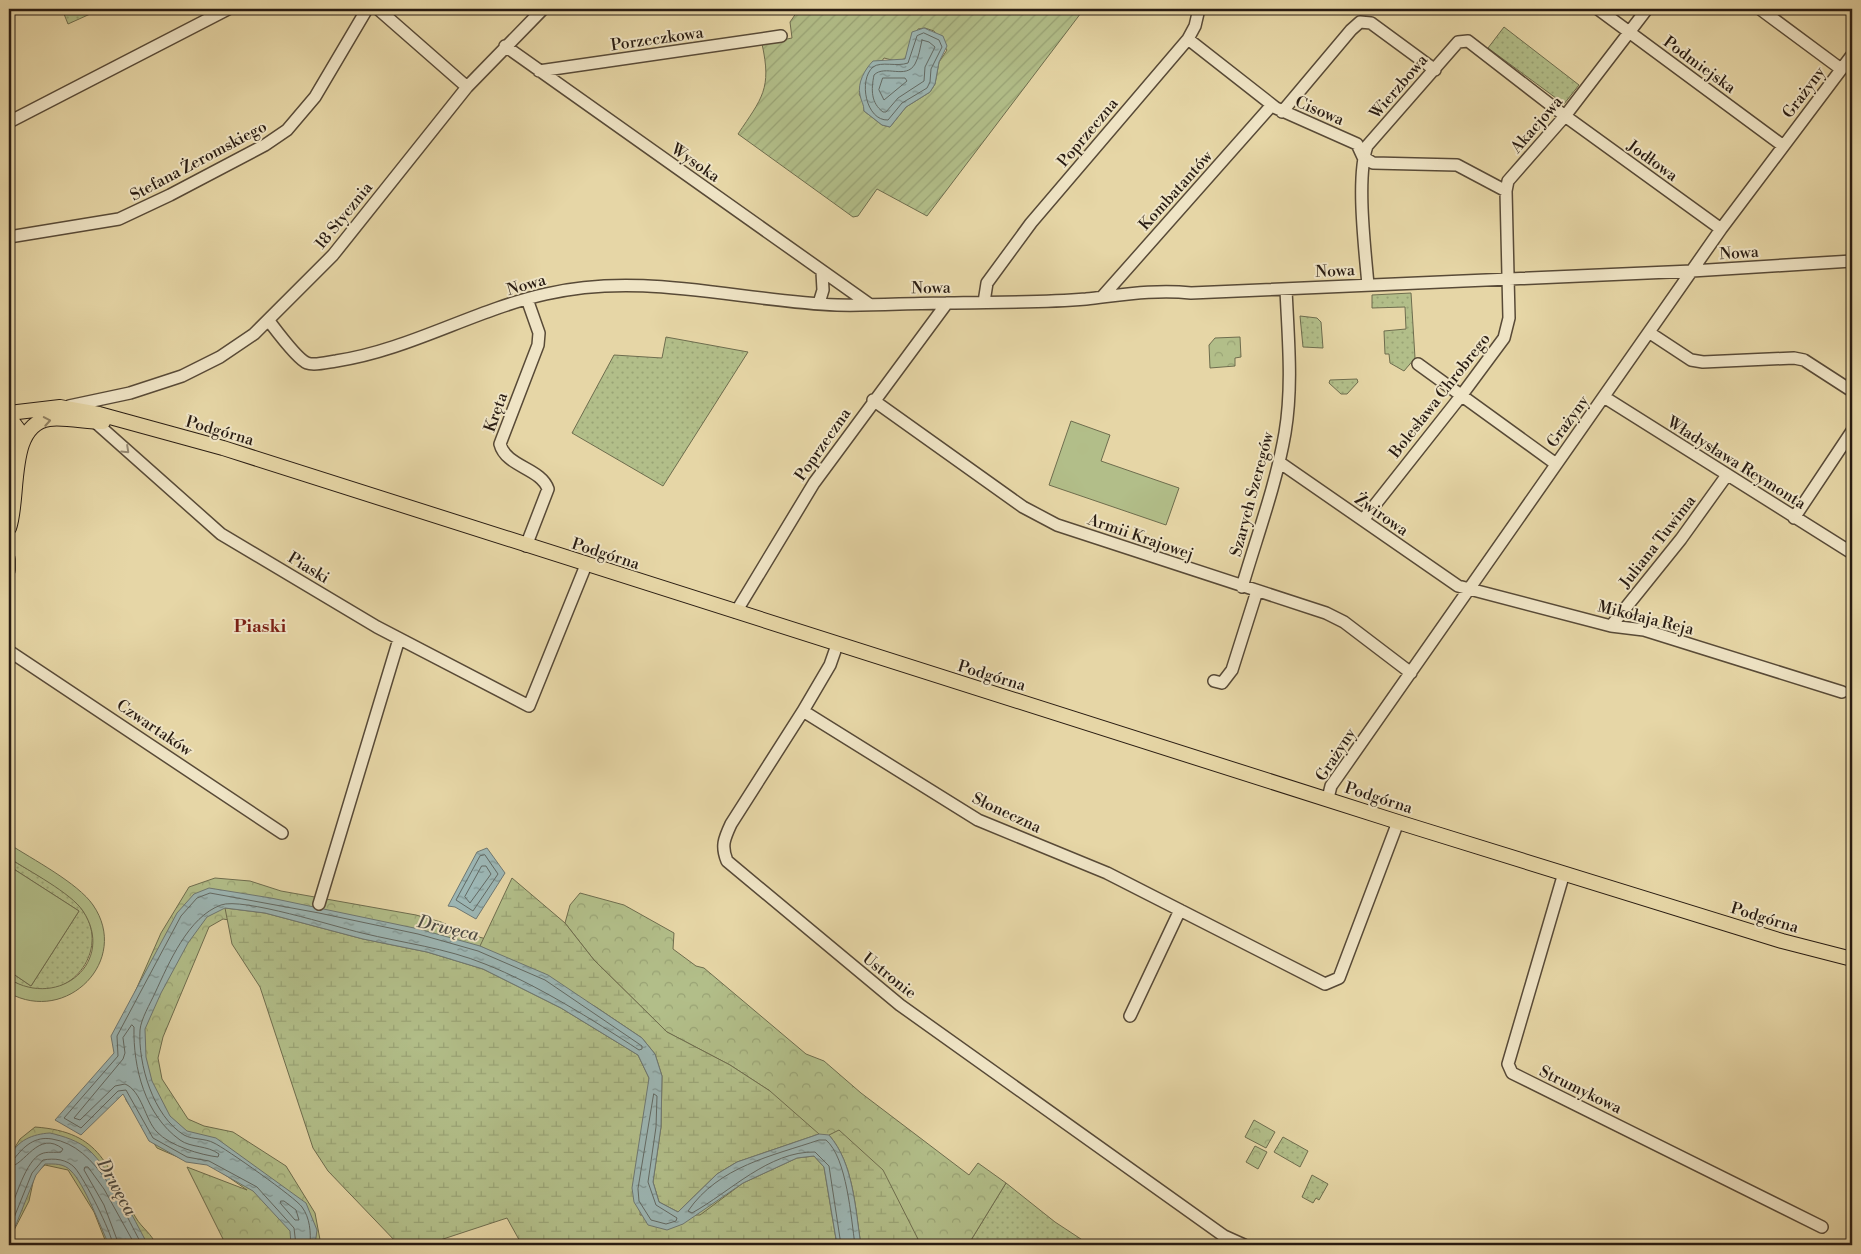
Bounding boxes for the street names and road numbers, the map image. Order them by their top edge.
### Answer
street label: Porzeczkowa [610,22,706,55]
street label: Podmiejska [1659,32,1740,98]
street label: Wierzbowa [1365,50,1433,124]
street label: Grażyny [1778,63,1830,122]
street label: Akacjowa [1506,91,1568,158]
street label: Cisowa [1292,92,1348,130]
street label: Poprzeczna [1053,93,1123,171]
street label: Stefana Żeromskiego [126,115,270,205]
street label: Jodłowa [1622,135,1682,186]
street label: Wysoka [666,138,724,187]
street label: Kombatantów [1135,146,1217,235]
street label: 18 Stycznia [311,177,377,253]
street label: Nowa [1719,242,1760,264]
street label: Nowa [1315,260,1356,282]
street label: Nowa [504,270,549,300]
street label: Nowa [911,278,952,298]
street label: Bolesława Chrobrego [1384,329,1495,463]
street label: Kręta [480,389,513,435]
street label: Grażyny [1542,392,1593,451]
street label: Poprzeczna [790,404,856,485]
street label: Władysława Reymonta [1662,411,1810,514]
street label: Podgórna [183,412,257,450]
street label: Szarych Szeregów [1226,429,1279,559]
street label: Żwirowa [1351,487,1414,541]
street label: Juliana Tuwima [1615,490,1701,593]
street label: Armii Krajowej [1084,509,1196,564]
street label: Podgórna [569,534,643,575]
street label: Piaski [284,548,333,588]
street label: Mikołaja Reja [1596,596,1697,640]
street label: Podgórna [955,656,1029,696]
street label: Czwartaków [113,695,197,761]
street label: Grażyny [1311,724,1361,785]
street label: Podgórna [1342,778,1416,819]
street label: Słoneczna [969,788,1045,838]
street label: Podgórna [1728,898,1802,938]
street label: Ustronie [858,949,920,1003]
street label: Strumykowa [1536,1061,1626,1119]

